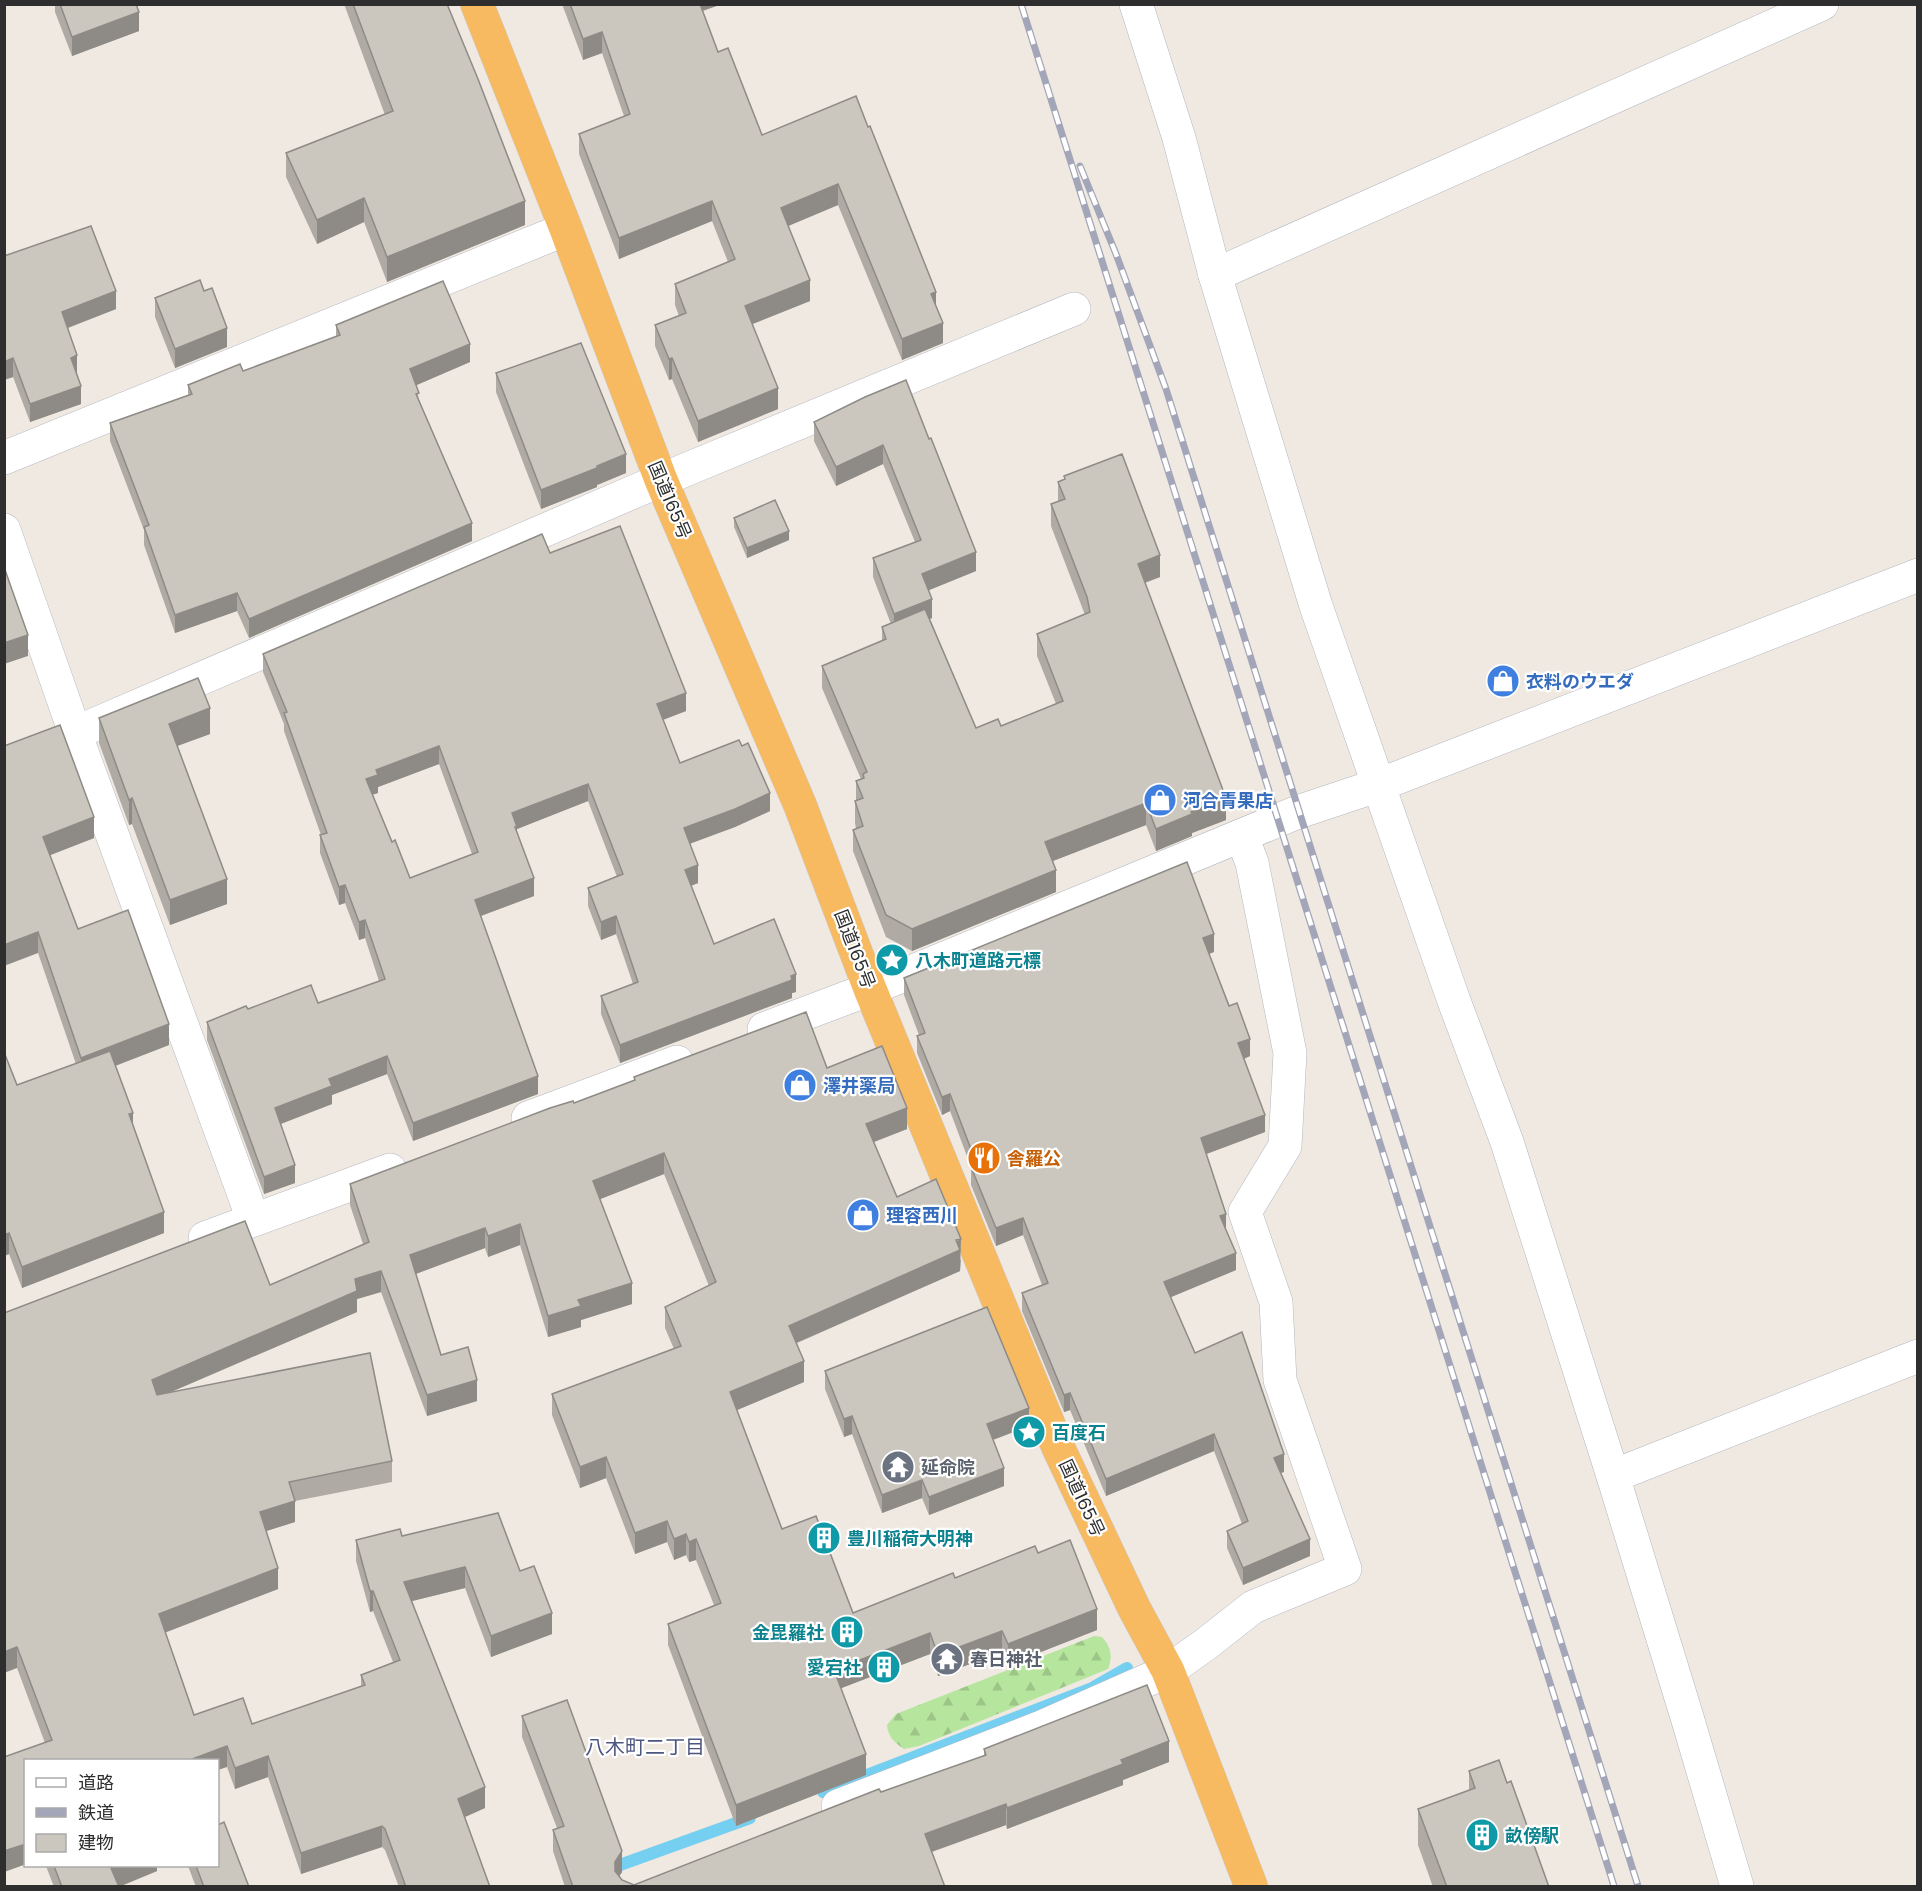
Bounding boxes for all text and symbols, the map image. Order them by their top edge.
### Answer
street label: 国道165号 [642,457,698,543]
shop icon: 衣料のウエダ [1485,663,1521,699]
place label: 衣料のウエダ [1526,669,1634,694]
shop icon: 河合青果店 [1142,782,1178,818]
place label: 河合青果店 [1183,788,1273,813]
street label: 国道165号 [829,906,881,992]
place icon: 八木町道路元標 [874,942,910,978]
place label: 八木町道路元標 [915,948,1041,973]
shop icon: 澤井薬局 [782,1067,818,1103]
place label: 澤井薬局 [823,1073,895,1098]
restaurant icon: 舎羅公 [966,1140,1002,1176]
place label: 舎羅公 [1007,1146,1061,1171]
shop icon: 理容西川 [845,1197,881,1233]
place label: 理容西川 [886,1203,958,1228]
place icon: 百度石 [1011,1414,1047,1450]
place label: 百度石 [1052,1420,1106,1445]
temple icon: 延命院 [880,1449,916,1485]
place label: 延命院 [921,1455,975,1480]
street label: 国道165号 [1053,1455,1111,1541]
building icon: 豊川稲荷大明神 [806,1520,842,1556]
place label: 豊川稲荷大明神 [847,1526,973,1551]
building icon: 金毘羅社 [829,1614,865,1650]
place label: 金毘羅社 [752,1620,824,1645]
temple icon: 春日神社 [929,1641,965,1677]
place label: 春日神社 [970,1647,1042,1672]
building icon: 愛宕社 [866,1649,902,1685]
place label: 愛宕社 [807,1655,861,1680]
district label: 八木町二丁目 [585,1733,705,1761]
legend [24,1759,219,1867]
text: 道路 [78,1770,114,1795]
text: 鉄道 [78,1800,114,1825]
building icon: 畝傍駅 [1464,1817,1500,1853]
place label: 畝傍駅 [1505,1823,1559,1848]
text: 建物 [78,1830,114,1855]

